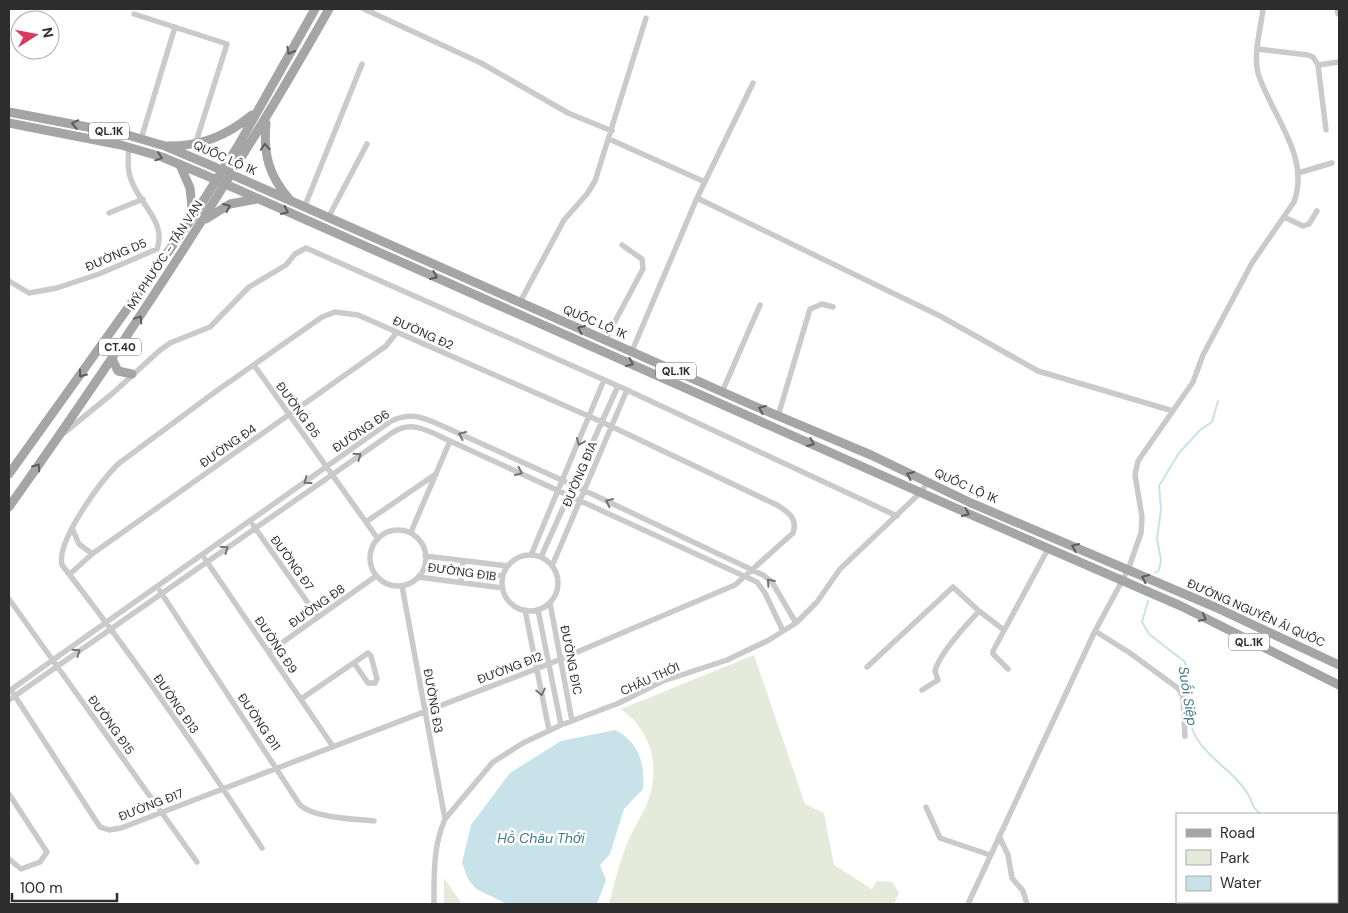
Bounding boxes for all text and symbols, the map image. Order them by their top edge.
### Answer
north arrow [10,10,60,60]
text: N [38,26,58,39]
one-way arrow [287,46,297,55]
one-way arrow [70,119,79,129]
road number: QL.1K [89,122,129,140]
street label: QUỐC LỘ 1K [191,137,259,179]
one-way arrow [260,143,271,151]
one-way arrow [154,151,162,161]
street label: MỸ PHƯỚC - TÂN VẠN [124,197,206,313]
one-way arrow [222,203,231,213]
one-way arrow [280,205,289,216]
street label: ĐƯỜNG D5 [83,235,149,275]
one-way arrow [429,270,438,280]
street label: QUỐC LỘ 1K [561,301,629,343]
street label: ĐƯỜNG Đ2 [390,313,456,354]
one-way arrow [132,315,142,324]
one-way arrow [577,325,586,336]
road number: CT.40 [99,338,141,356]
one-way arrow [625,357,634,368]
road number: QL.1K [656,362,696,380]
one-way arrow [79,368,88,378]
street label: ĐƯỜNG Đ5 [272,379,324,441]
one-way arrow [758,405,767,416]
street label: ĐƯỜNG Đ6 [329,406,393,456]
street label: ĐƯỜNG Đ4 [197,421,259,471]
one-way arrow [458,430,467,441]
one-way arrow [575,437,586,446]
one-way arrow [806,437,815,447]
street label: ĐƯỜNG Đ1A [559,439,601,509]
one-way arrow [352,453,362,462]
one-way arrow [31,463,40,473]
street label: QUỐC LỘ 1K [932,465,1000,507]
one-way arrow [514,466,523,477]
one-way arrow [906,471,915,481]
one-way arrow [303,475,312,485]
one-way arrow [606,498,615,508]
one-way arrow [961,506,970,517]
street label: ĐƯỜNG Đ7 [267,532,317,594]
one-way arrow [1071,543,1080,554]
one-way arrow [219,546,229,555]
street label: ĐƯỜNG Đ1B [427,559,497,585]
one-way arrow [1141,573,1150,584]
street label: ĐƯỜNG NGUYỄN ÁI QUỐC [1185,575,1328,651]
one-way arrow [766,579,775,588]
street label: ĐƯỜNG Đ8 [286,581,348,631]
one-way arrow [1198,612,1207,622]
street label: ĐƯỜNG Đ9 [251,613,301,677]
street label: ĐƯỜNG Đ1C [556,624,586,697]
road number: QL.1K [1229,634,1269,650]
street label: ĐƯỜNG Đ12 [475,648,545,688]
one-way arrow [72,649,81,658]
street label: CHÂU THỚI [618,659,682,699]
water label: Suối Siệp [1174,665,1202,727]
street label: ĐƯỜNG Đ3 [419,667,447,735]
street label: ĐƯỜNG Đ13 [150,671,202,737]
one-way arrow [536,688,546,697]
street label: ĐƯỜNG Đ11 [234,690,284,754]
street label: ĐƯỜNG Đ15 [84,692,138,758]
street label: ĐƯỜNG Đ17 [116,785,186,825]
legend [1176,813,1338,903]
text: Road [1220,823,1255,843]
water label: Hồ Châu Thới [497,829,585,847]
text: Park [1220,848,1250,868]
scale bar [12,870,118,902]
text: Water [1220,873,1262,893]
text: 100 m [20,878,63,898]

